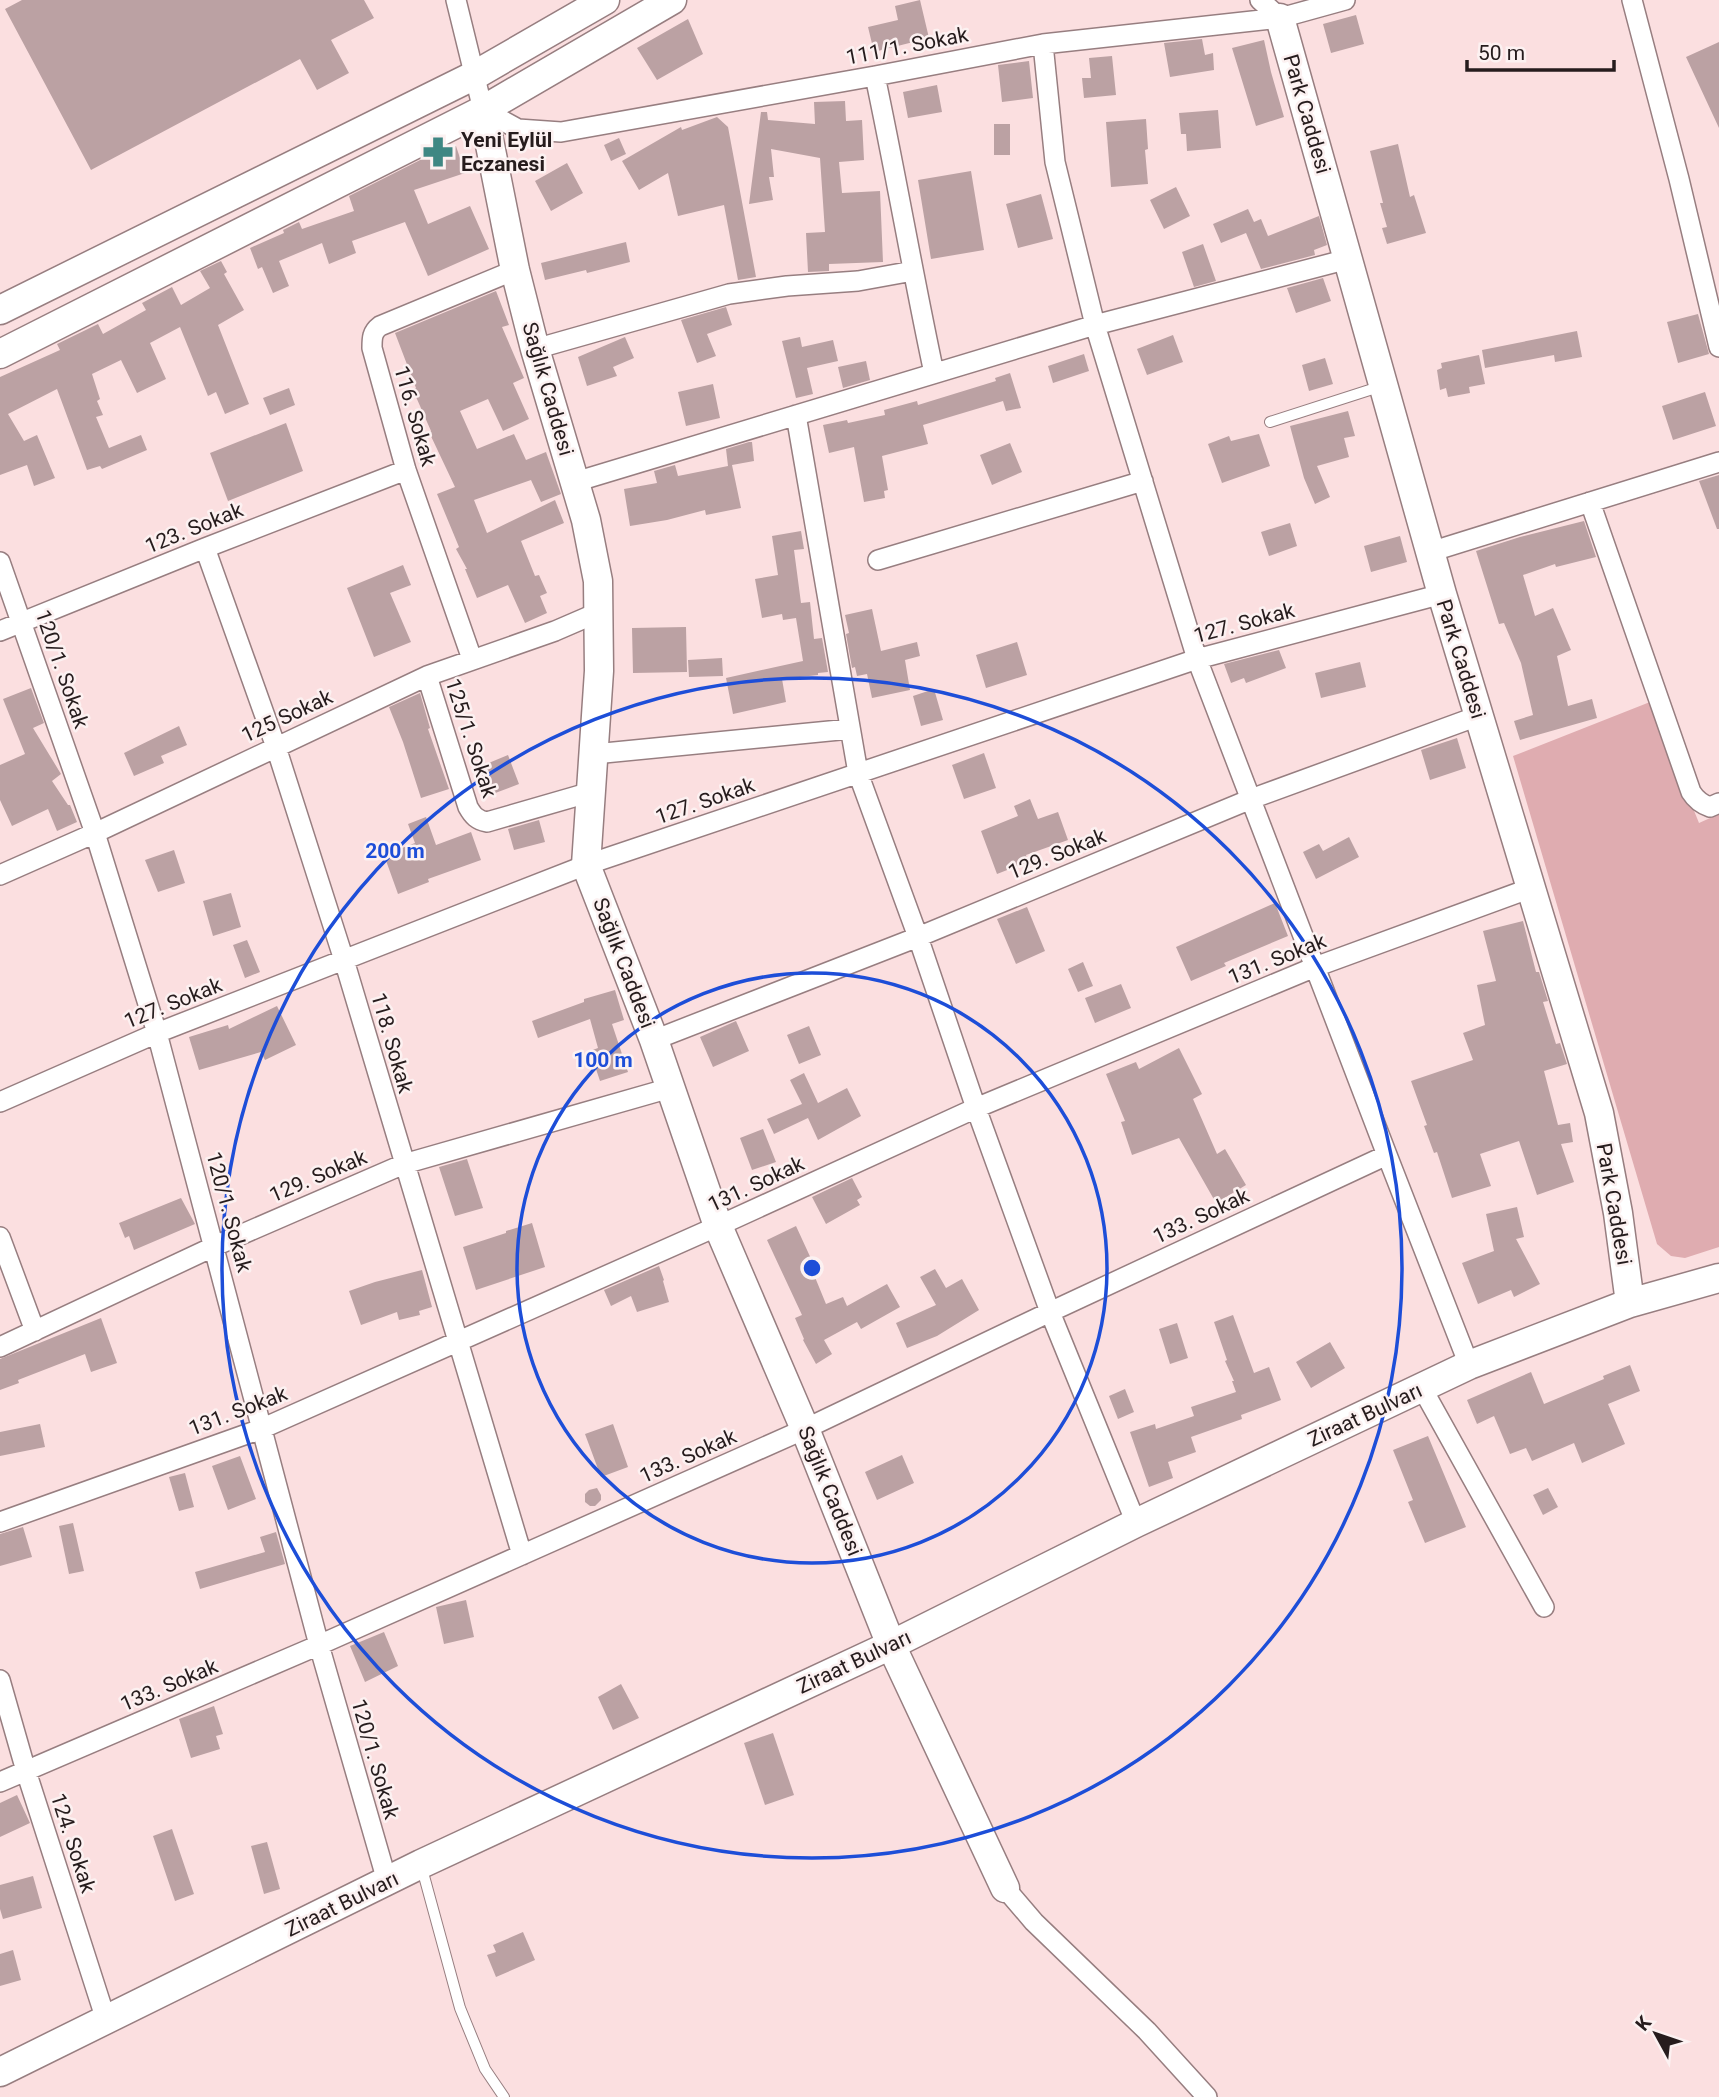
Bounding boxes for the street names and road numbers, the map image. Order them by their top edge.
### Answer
street label: 111/1. Sokak [844,22,970,70]
street label: Park Caddesi [1278,51,1336,177]
street label: Sağlık Caddesi [517,320,579,458]
street label: 116. Sokak [389,363,441,469]
street label: 123. Sokak [142,497,247,558]
street label: Park Caddesi [1431,596,1491,722]
street label: 127. Sokak [1191,598,1297,648]
street label: 120/1. Sokak [31,607,94,732]
street label: 125/1. Sokak [440,675,502,801]
street label: 125 Sokak [238,684,337,748]
street label: 127. Sokak [652,773,758,829]
street label: 129. Sokak [1005,823,1110,884]
street label: Sağlık Caddesi [588,894,660,1032]
street label: 131. Sokak [1225,928,1330,989]
street label: 127. Sokak [121,972,226,1033]
street label: 118. Sokak [366,990,418,1096]
street label: Park Caddesi [1591,1141,1637,1267]
street label: 129. Sokak [266,1145,371,1207]
street label: 120/1. Sokak [201,1149,257,1275]
street label: 131. Sokak [704,1151,808,1217]
street label: 133. Sokak [1149,1183,1253,1249]
street label: Ziraat Bulvarı [1304,1378,1426,1452]
street label: 131. Sokak [185,1381,291,1441]
street label: Sağlık Caddesi [793,1423,867,1559]
street label: 133. Sokak [636,1424,740,1488]
street label: Ziraat Bulvarı [793,1625,915,1699]
street label: 133. Sokak [117,1654,222,1716]
street label: 120/1. Sokak [346,1696,404,1822]
street label: 124. Sokak [46,1790,100,1896]
street label: Ziraat Bulvarı [282,1866,402,1942]

